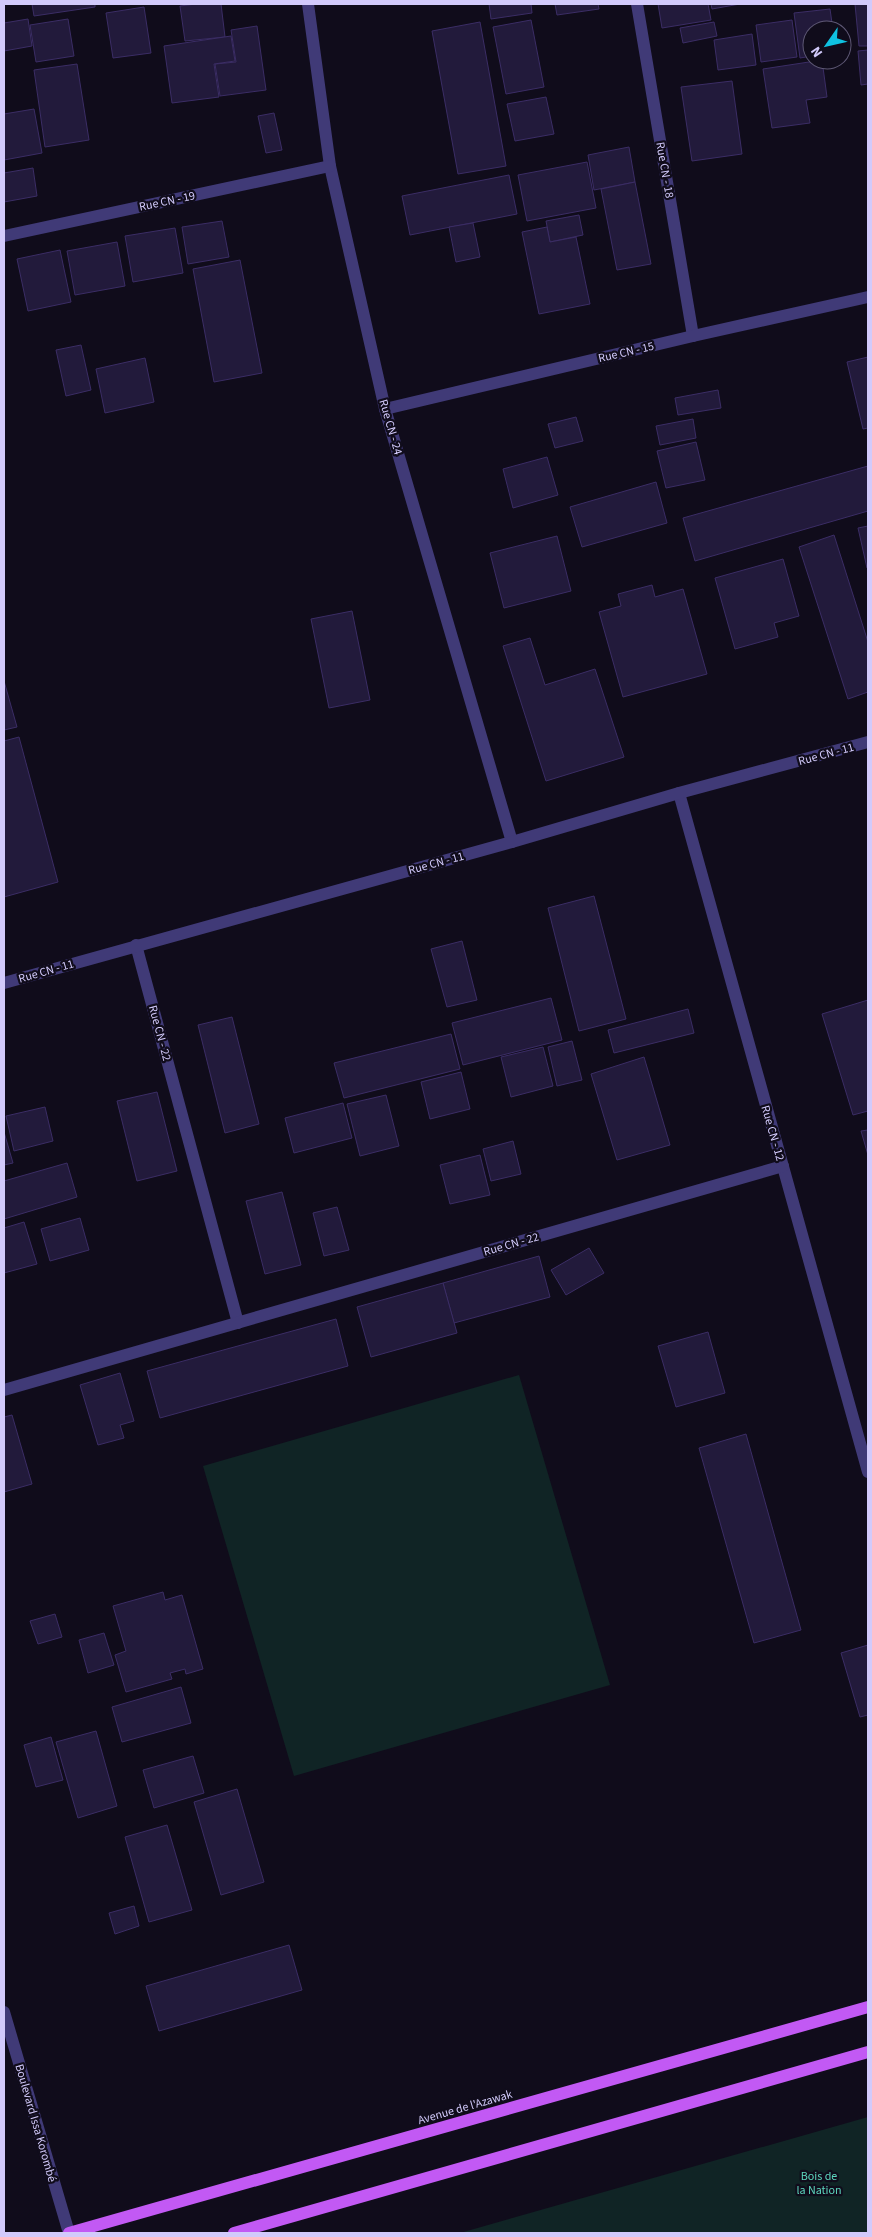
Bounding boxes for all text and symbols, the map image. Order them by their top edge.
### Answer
north arrow [802,20,852,70]
text: N [806,42,828,61]
street label: Rue CN - 18 [651,141,678,200]
street label: Rue CN - 19 [138,187,197,216]
street label: Rue CN - 15 [597,338,656,367]
street label: Rue CN - 24 [375,397,407,457]
street label: Rue CN - 11 [796,739,856,770]
street label: Rue CN - 11 [406,848,466,879]
street label: Rue CN - 11 [16,955,76,987]
street label: Rue CN - 22 [144,1003,175,1063]
street label: Rue CN - 12 [757,1103,789,1163]
street label: Rue CN - 22 [481,1228,541,1260]
street label: Boulevard Issa Korombé [11,2062,60,2184]
street label: Avenue de l'Azawak [416,2086,514,2129]
park label: Bois de la Nation [796,2168,842,2199]

